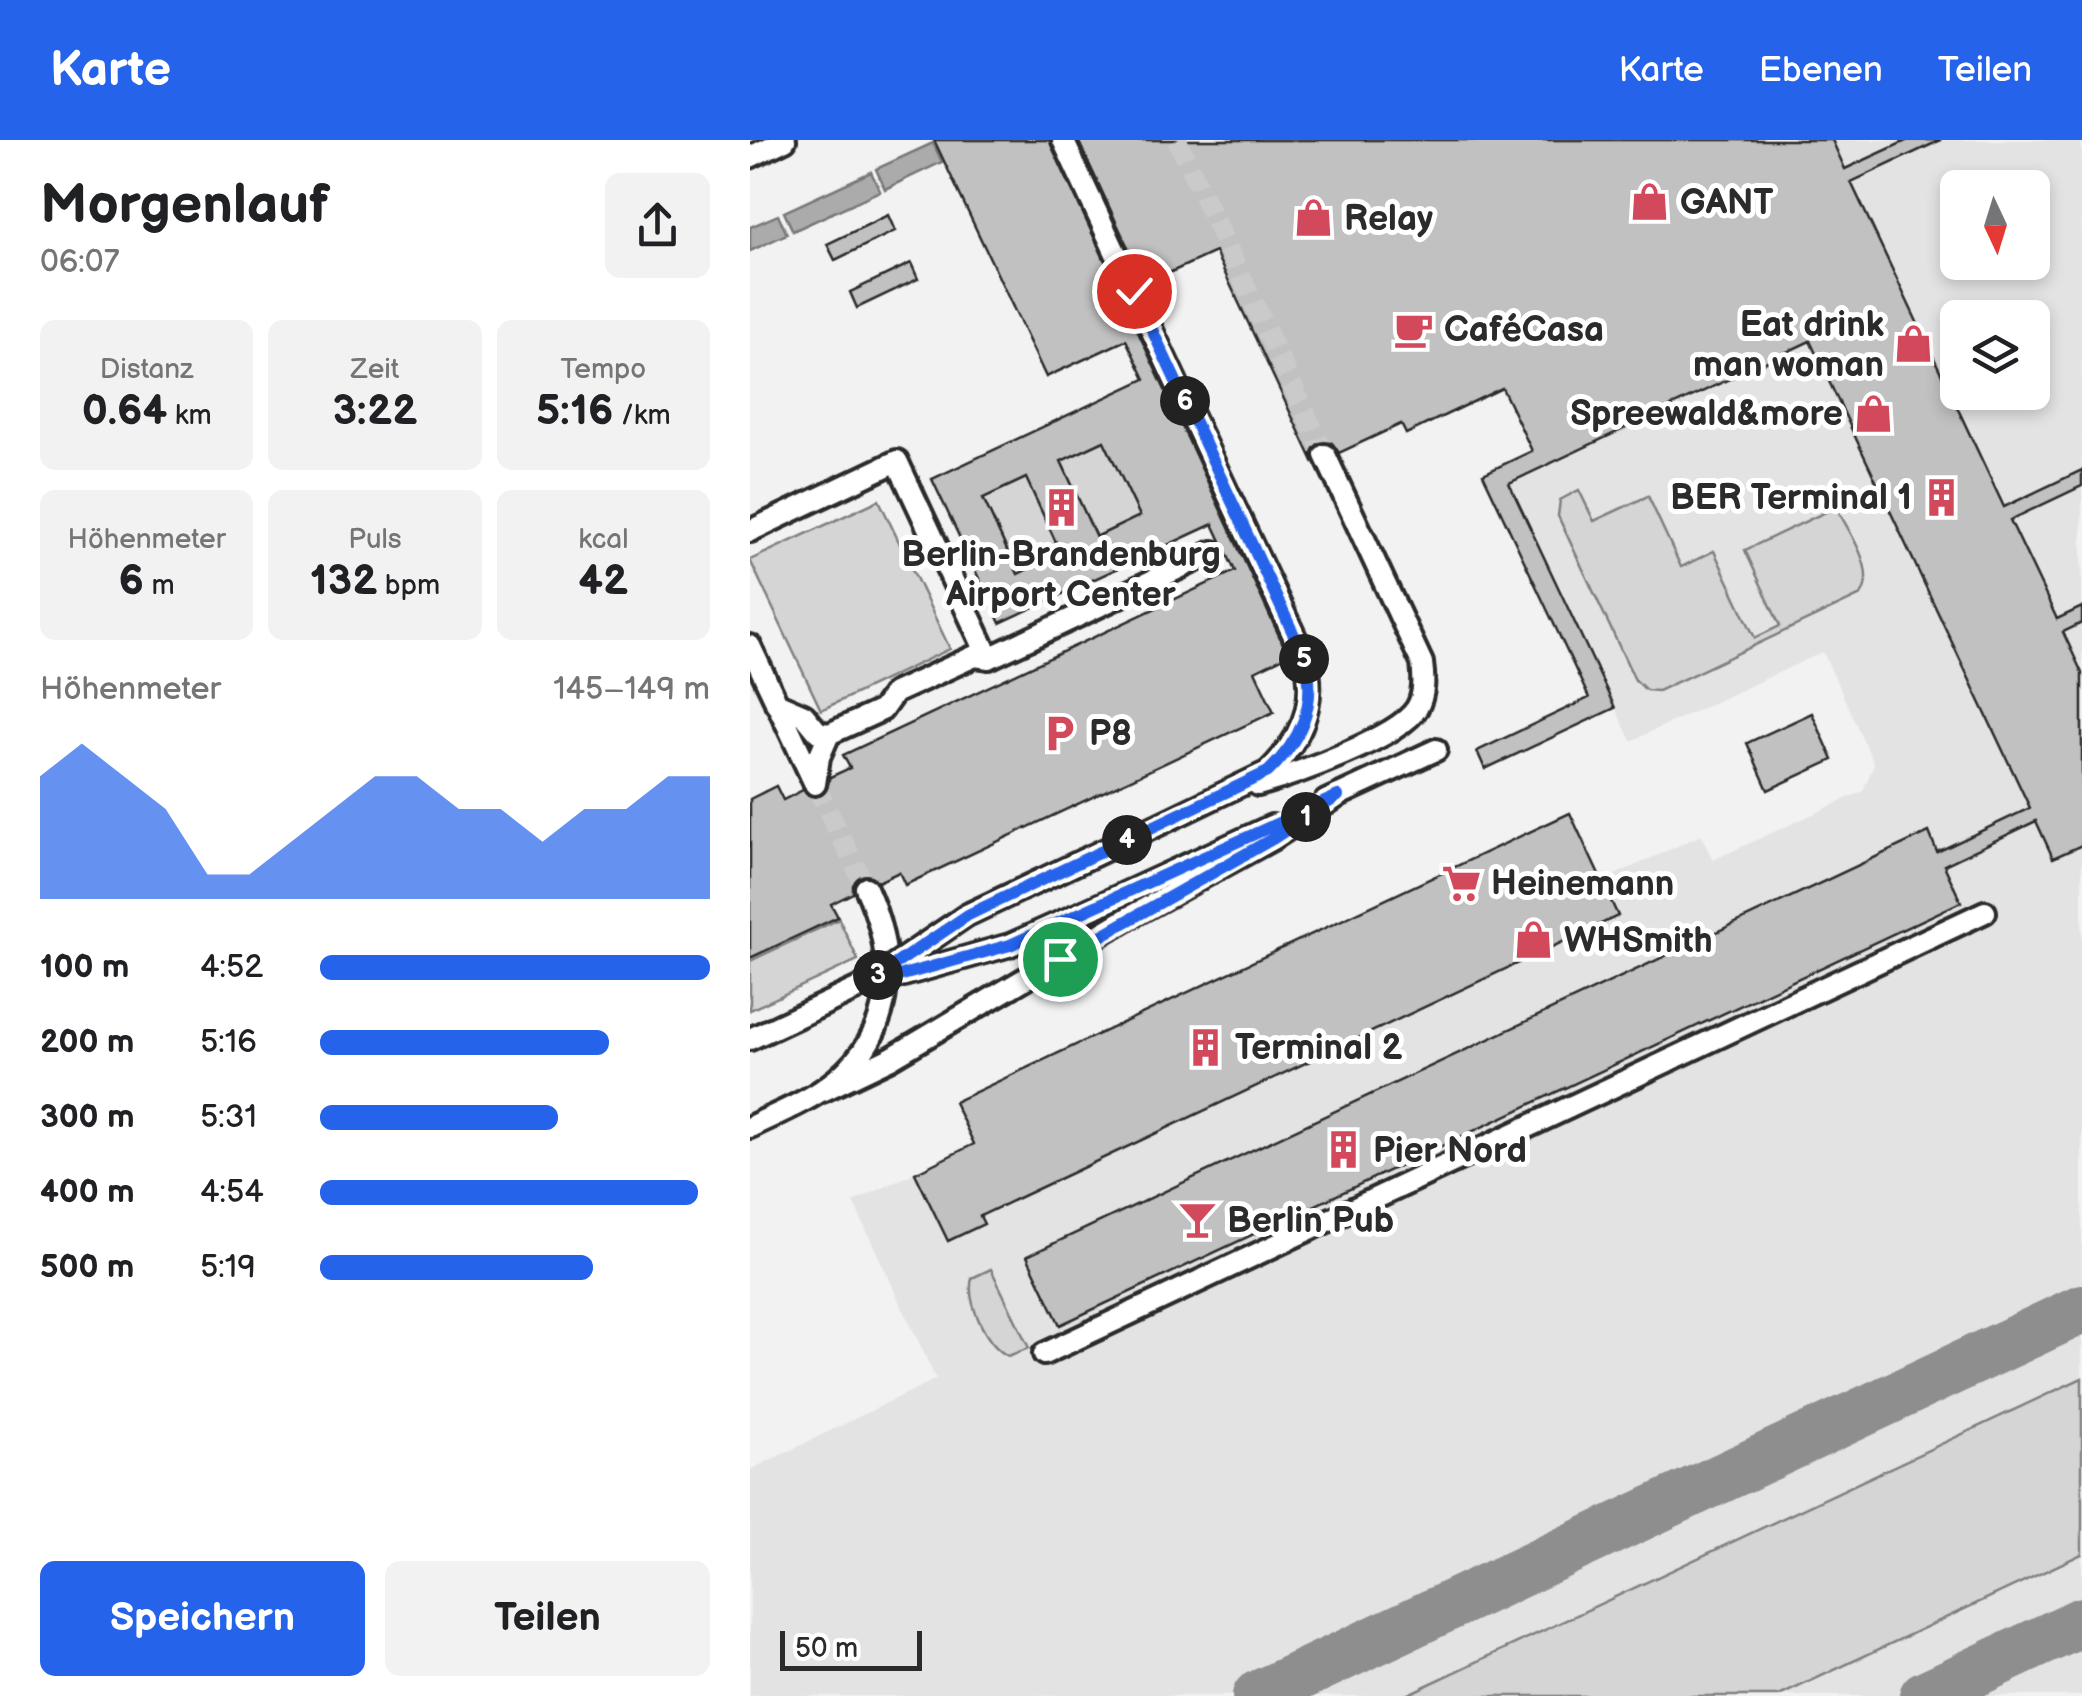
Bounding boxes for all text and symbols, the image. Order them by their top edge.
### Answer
text: Karte [50,42,171,99]
text: Karte [1618,49,1704,92]
text: Ebenen [1759,49,1883,92]
text: Teilen [1938,49,2032,92]
north arrow [1940,170,2050,280]
map controls [1940,170,2050,410]
text: Morgenlauf [40,172,330,239]
button: share [605,173,710,278]
shop icon: GANT [1629,181,1671,223]
place label: GANT [1680,182,1773,225]
shop icon: Relay [1293,197,1335,239]
place label: Relay [1344,198,1433,241]
text: 06:07 [40,243,119,282]
pin [1092,249,1177,334]
icon: check [1107,264,1162,319]
button: layers [1940,300,2050,410]
place label: Eat drink man woman [1693,304,1884,387]
cafe icon: CaféCasa [1393,308,1435,350]
place label: CaféCasa [1444,309,1604,352]
shop icon: Eat drink man woman [1893,323,1935,365]
text: Distanz [100,353,193,386]
text: Zeit [351,353,399,386]
text: Tempo [560,353,646,386]
pin: 6 [1160,376,1210,426]
text: 6 [1177,384,1193,417]
text: 0.64 [82,386,167,437]
text: 3:22 [333,386,417,437]
text: 5:16 [536,386,614,437]
shop icon: Spreewald&more [1852,392,1894,434]
place label: Spreewald&more [1570,393,1843,436]
text: km [167,399,212,432]
text: /km [614,399,671,432]
building icon: BER Terminal 1 [1921,476,1963,518]
place label: BER Terminal 1 [1670,477,1912,520]
building icon: Berlin-Brandenburg Airport Center [1040,486,1082,528]
text: Höhenmeter [67,523,226,556]
text: Puls [348,523,402,556]
text: kcal [578,523,628,556]
place label: Berlin-Brandenburg Airport Center [901,534,1221,617]
text: 6 [119,556,144,607]
text: 132 [310,556,377,607]
text: 42 [578,556,628,607]
text: m [144,569,175,602]
text: bpm [377,569,440,602]
pin: 5 [1279,634,1329,684]
text: 5 [1296,642,1312,675]
text: Höhenmeter [40,670,221,709]
text: 145–149 m [553,670,710,709]
parking icon: P8 [1038,712,1080,754]
place label: P8 [1089,713,1132,756]
pin: 1 [1281,792,1331,842]
text: 1 [1300,800,1312,833]
pin: 4 [1102,815,1152,865]
text: 4 [1119,823,1135,856]
supermarket icon: Heinemann [1440,862,1482,904]
place label: Heinemann [1491,863,1674,906]
pin [1018,917,1103,1002]
shop icon: WHSmith [1513,919,1555,961]
place label: WHSmith [1564,920,1713,963]
icon: arrive [1033,932,1088,987]
text: 100 m [40,948,129,987]
text: 4:52 [200,948,263,987]
pin: 3 [853,950,903,1000]
text: 3 [870,958,886,991]
text: 200 m [40,1023,134,1062]
text: 5:16 [200,1023,257,1062]
building icon: Terminal 2 [1184,1026,1226,1068]
place label: Terminal 2 [1235,1027,1402,1070]
text: 300 m [40,1098,135,1137]
text: 5:31 [200,1098,257,1137]
building icon: Pier Nord [1322,1129,1364,1171]
place label: Pier Nord [1373,1130,1527,1173]
text: 400 m [40,1173,135,1212]
text: 4:54 [200,1173,264,1212]
bar icon: Berlin Pub [1176,1199,1218,1241]
place label: Berlin Pub [1227,1200,1394,1243]
text: 500 m [40,1248,134,1287]
text: 5:19 [200,1248,256,1287]
button: Speichern [40,1561,365,1676]
button: Teilen [385,1561,710,1676]
scale bar [780,1626,922,1670]
text: 50 m [795,1632,858,1665]

